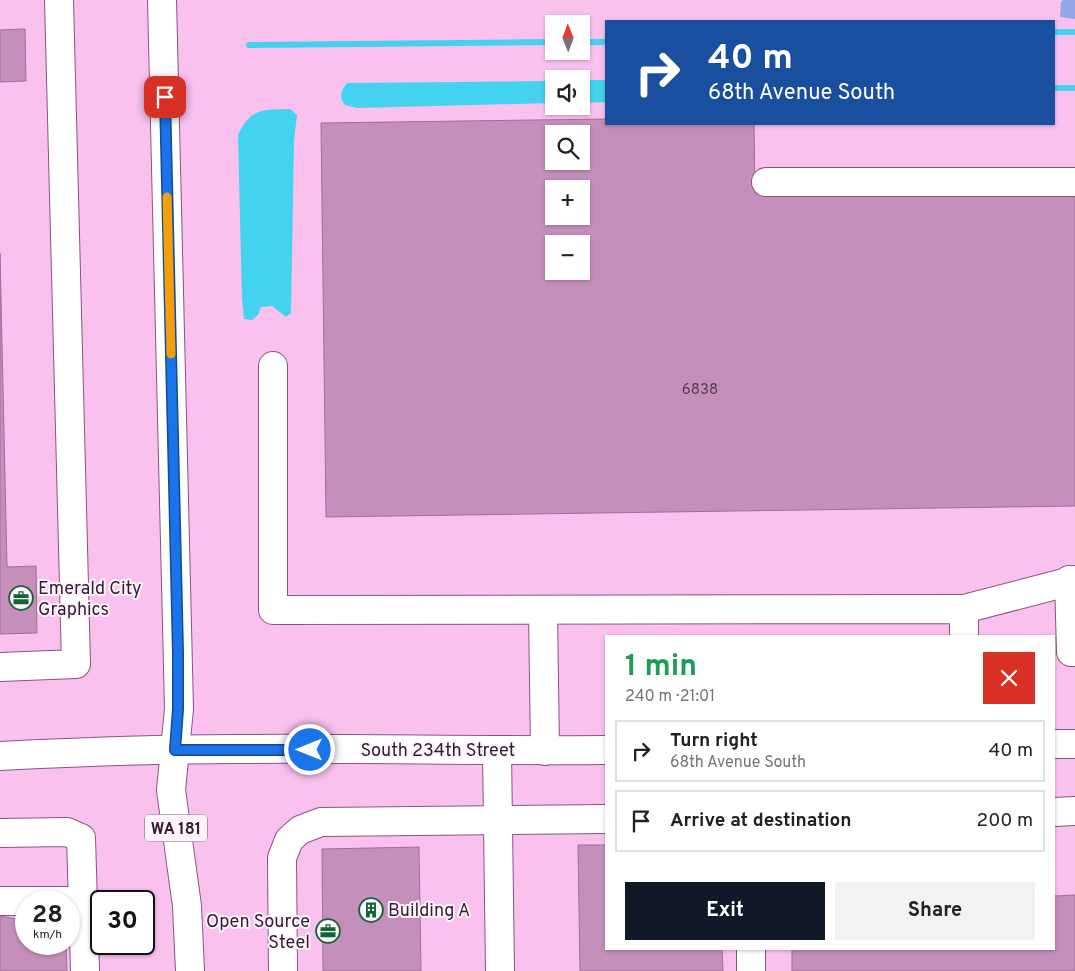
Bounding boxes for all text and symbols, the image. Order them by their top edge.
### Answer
north arrow [545,15,590,60]
map controls [545,15,590,280]
text: 40 m [708,37,793,81]
icon: right [625,40,690,105]
button: sound [545,70,590,115]
pin [144,76,186,118]
text: 68th Avenue South [708,80,895,107]
icon: arrive [151,83,179,111]
button: search [545,125,590,170]
button: + [545,180,590,225]
button: − [545,235,590,280]
house number: 6838 [682,381,718,400]
place label: Emerald City Graphics [38,578,141,622]
office icon: Emerald City Graphics [8,585,34,611]
text: 1 min [625,649,697,686]
button: close [983,652,1035,704]
text: 240 m · 21:01 [625,687,715,707]
position arrow [283,723,335,775]
text: Turn right [670,729,758,753]
icon: right [627,737,655,765]
text: 40 m [988,739,1033,763]
street label: South 234th Street [361,740,515,763]
text: 68th Avenue South [670,753,806,773]
icon: arrive [627,807,655,835]
text: Arrive at destination [670,809,851,833]
text: 200 m [977,809,1033,833]
road number: WA 181 [145,814,207,841]
button: Exit [625,882,825,940]
button: Share [835,882,1035,940]
speed limit sign: 30 [90,890,155,955]
building icon: Building A [358,897,384,923]
text: 28 [32,900,63,932]
place label: Building A [388,900,470,923]
place label: Open Source Steel [206,911,310,955]
office icon: Open Source Steel [315,918,341,944]
text: km/h [33,927,62,943]

